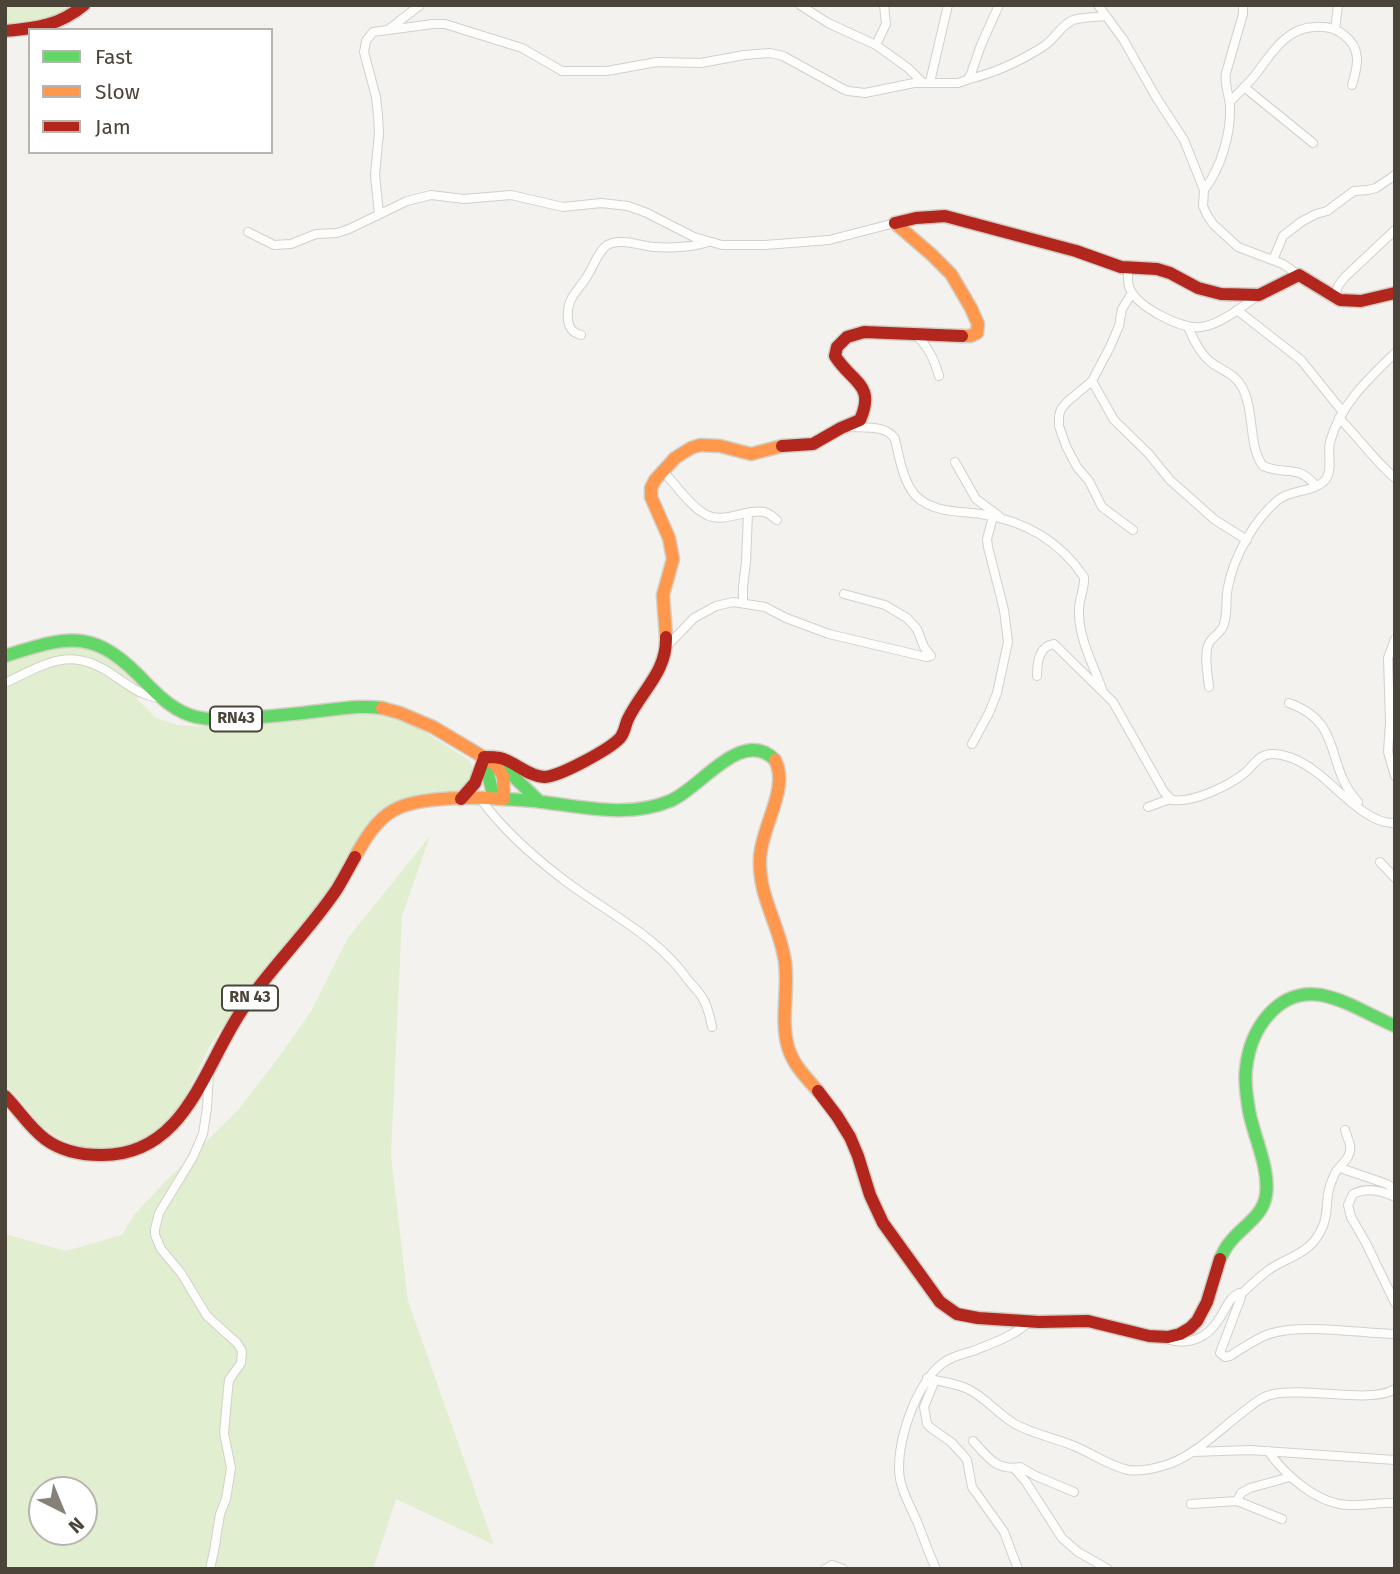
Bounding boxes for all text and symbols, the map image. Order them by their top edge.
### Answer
legend [28,28,273,154]
text: Fast [95,44,133,70]
text: Slow [95,79,140,105]
text: Jam [95,114,131,140]
road number: RN43 [210,706,262,732]
road number: RN 43 [222,986,278,1010]
north arrow [28,1476,98,1546]
text: N [64,1513,89,1538]

